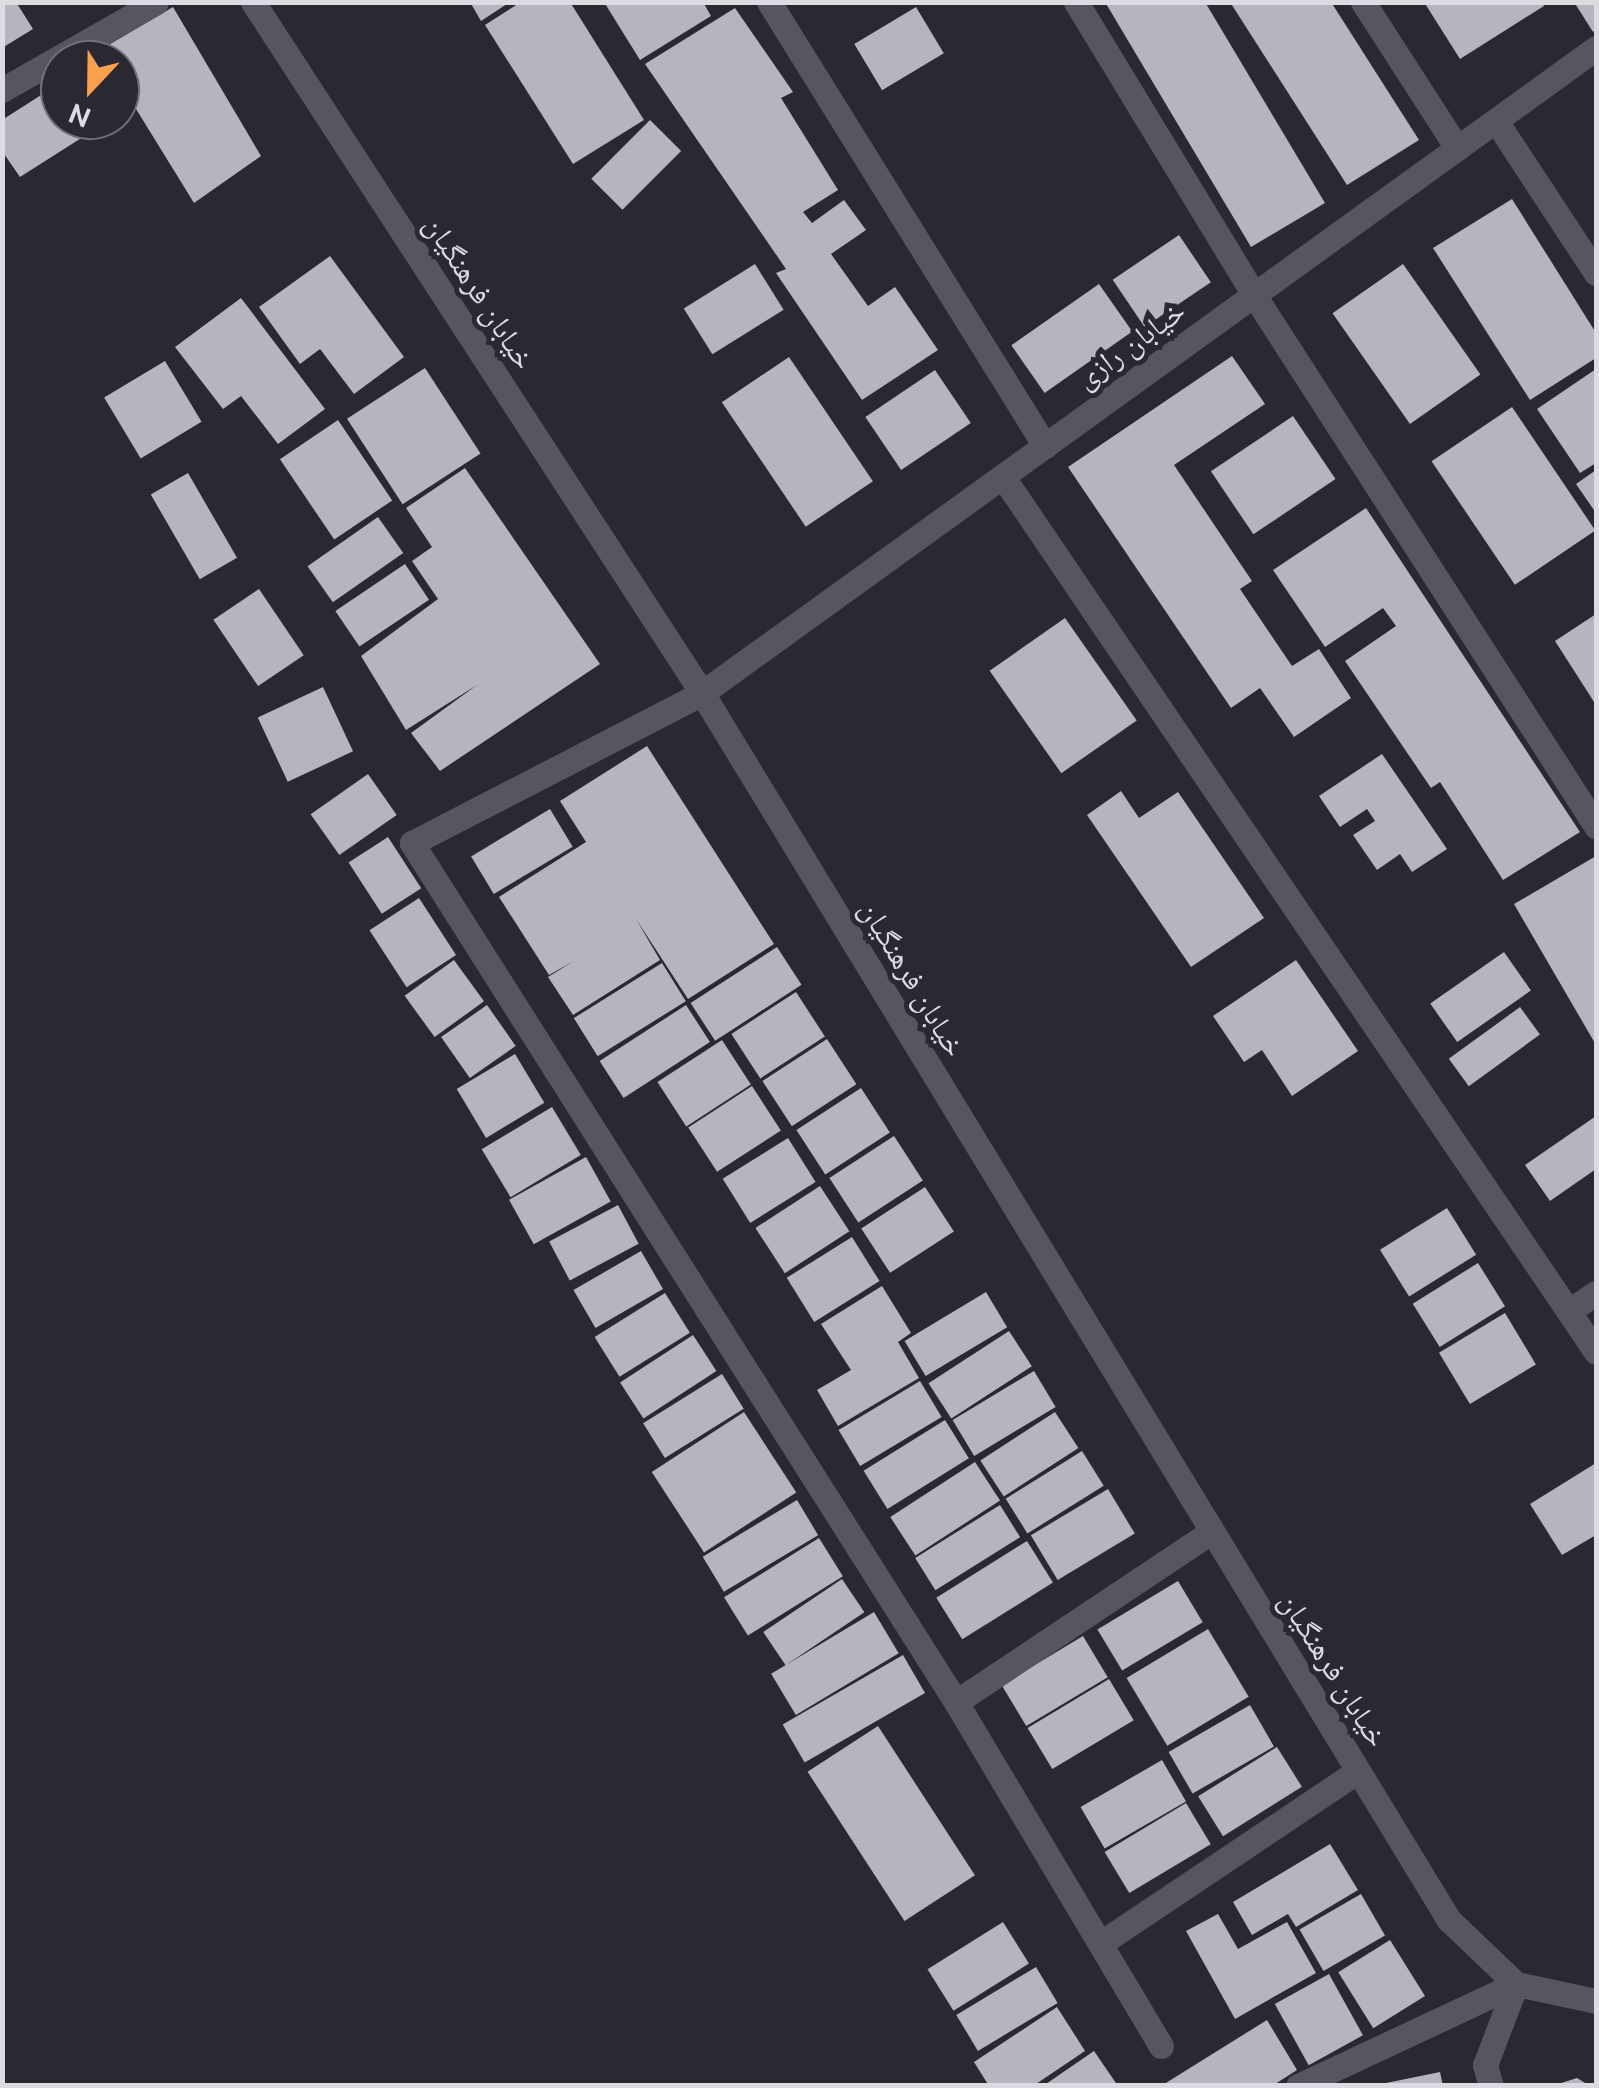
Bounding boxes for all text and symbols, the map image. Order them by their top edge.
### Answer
north arrow [40,40,140,140]
text: N [64,98,95,135]
street label: خیابان فرهنگیان [417,208,543,376]
street label: خیابان رازی [1068,292,1192,396]
street label: خیابان فرهنگیان [852,893,974,1063]
street label: خیابان فرهنگیان [1272,1585,1396,1753]

